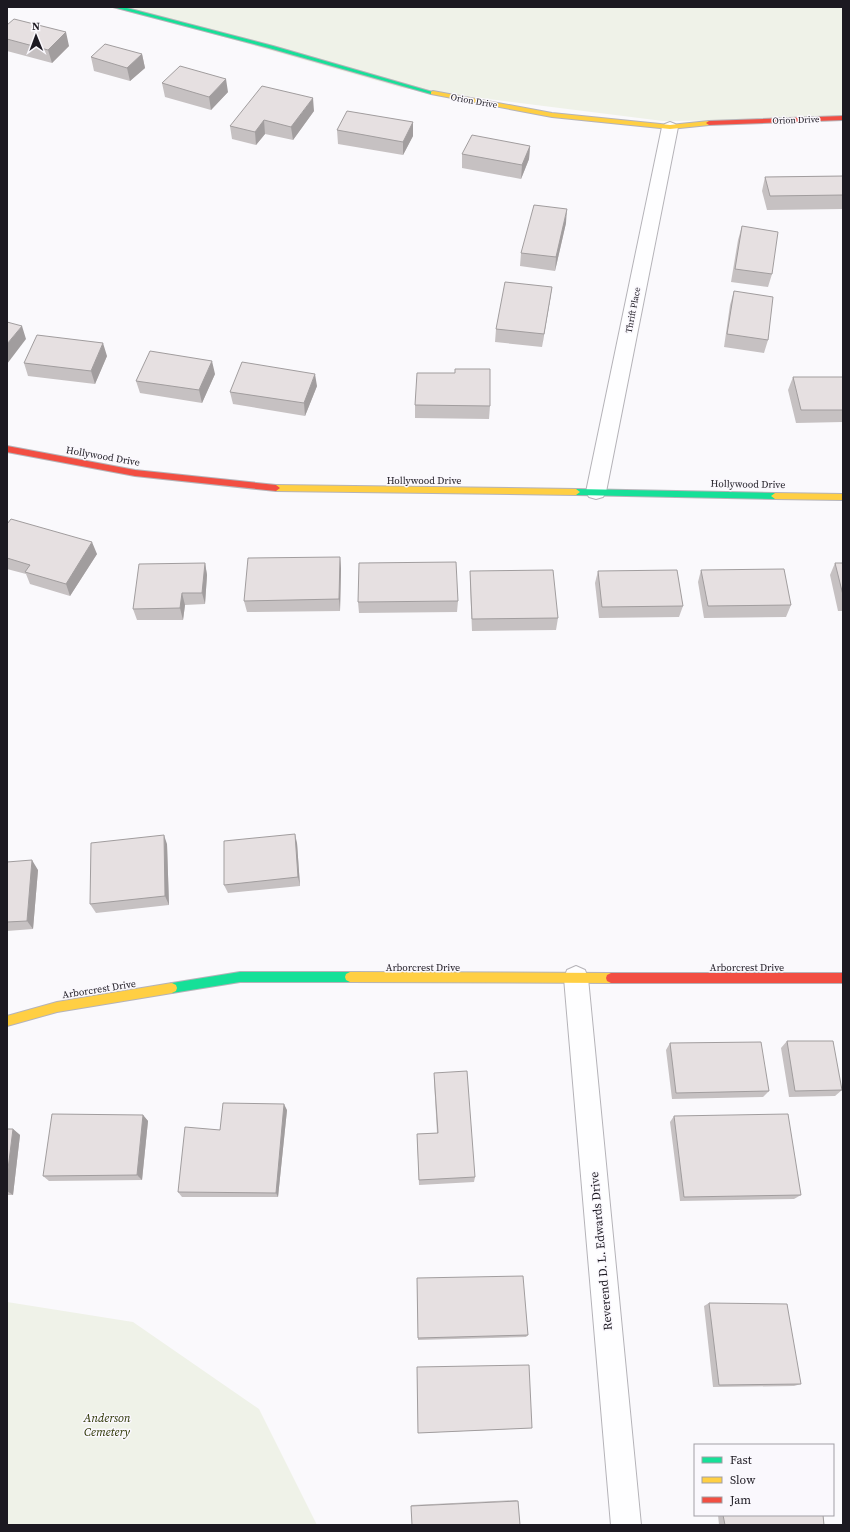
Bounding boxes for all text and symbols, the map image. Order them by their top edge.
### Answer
north arrow [16,16,56,56]
text: N [32,19,40,34]
street label: Orion Drive [450,91,499,111]
street label: Orion Drive [772,113,820,127]
street label: Thrift Place [623,286,643,334]
street label: Hollywood Drive [65,443,141,469]
street label: Hollywood Drive [387,474,461,487]
street label: Hollywood Drive [711,477,785,491]
street label: Arborcrest Drive [386,961,460,974]
street label: Arborcrest Drive [710,961,784,974]
street label: Arborcrest Drive [61,977,137,1001]
street label: Reverend D. L. Edwards Drive [586,1171,616,1331]
park label: Anderson Cemetery [82,1410,131,1440]
legend [694,1444,834,1516]
text: Fast [730,1452,752,1468]
text: Slow [730,1472,756,1488]
text: Jam [729,1492,751,1508]

